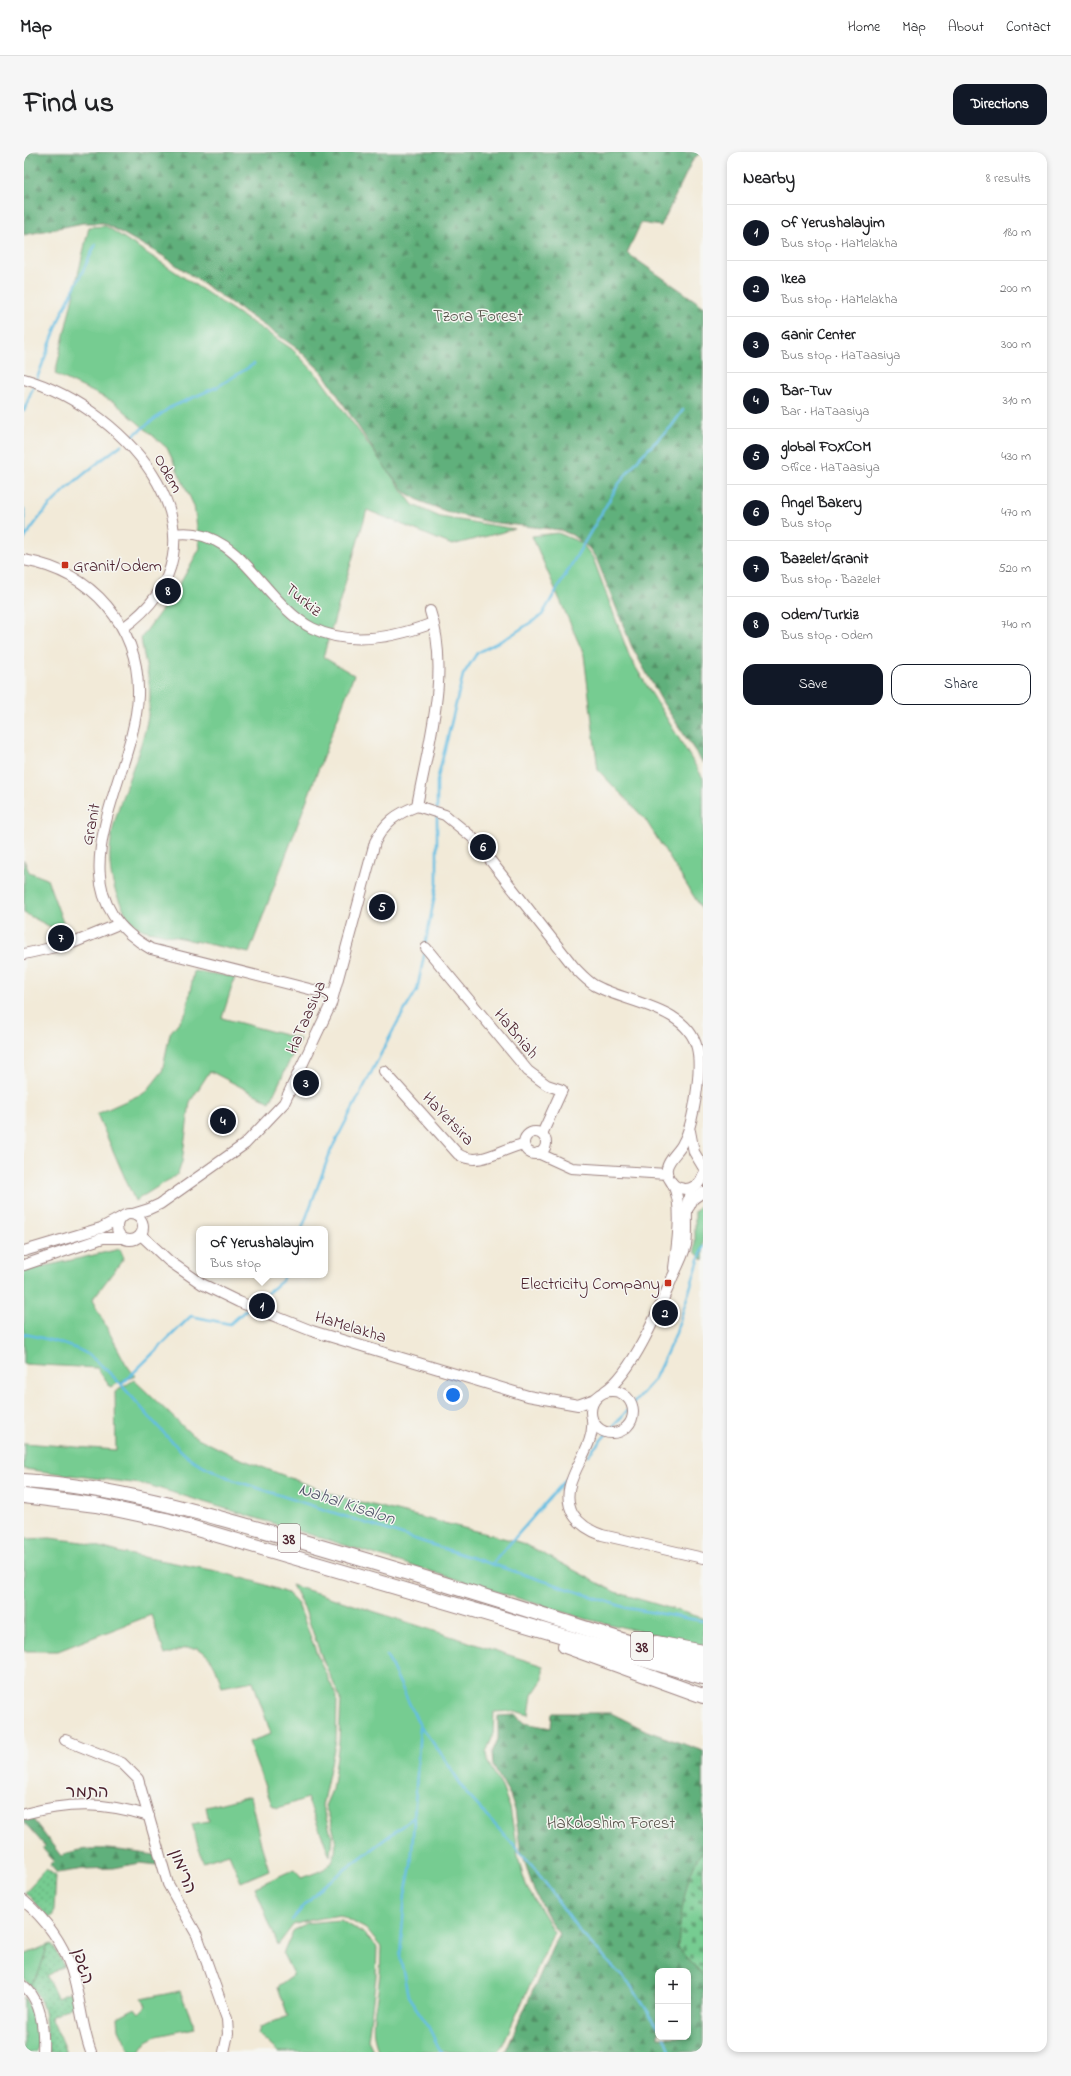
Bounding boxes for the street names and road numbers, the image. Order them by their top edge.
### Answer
street label: Odem [147,450,189,498]
street label: Turkiz [279,577,328,623]
street label: Granit [75,801,108,847]
street label: HaTaasiya [280,977,334,1059]
street label: HaBniah [487,1003,544,1065]
street label: HaYetsira [416,1086,480,1152]
street label: HaMelakha [312,1305,389,1350]
road number: 38 [278,1524,300,1552]
road number: 38 [631,1632,653,1660]
street label: התמר [65,1780,109,1805]
street label: הרימון [163,1846,203,1897]
street label: הגפן [65,1945,100,1988]

